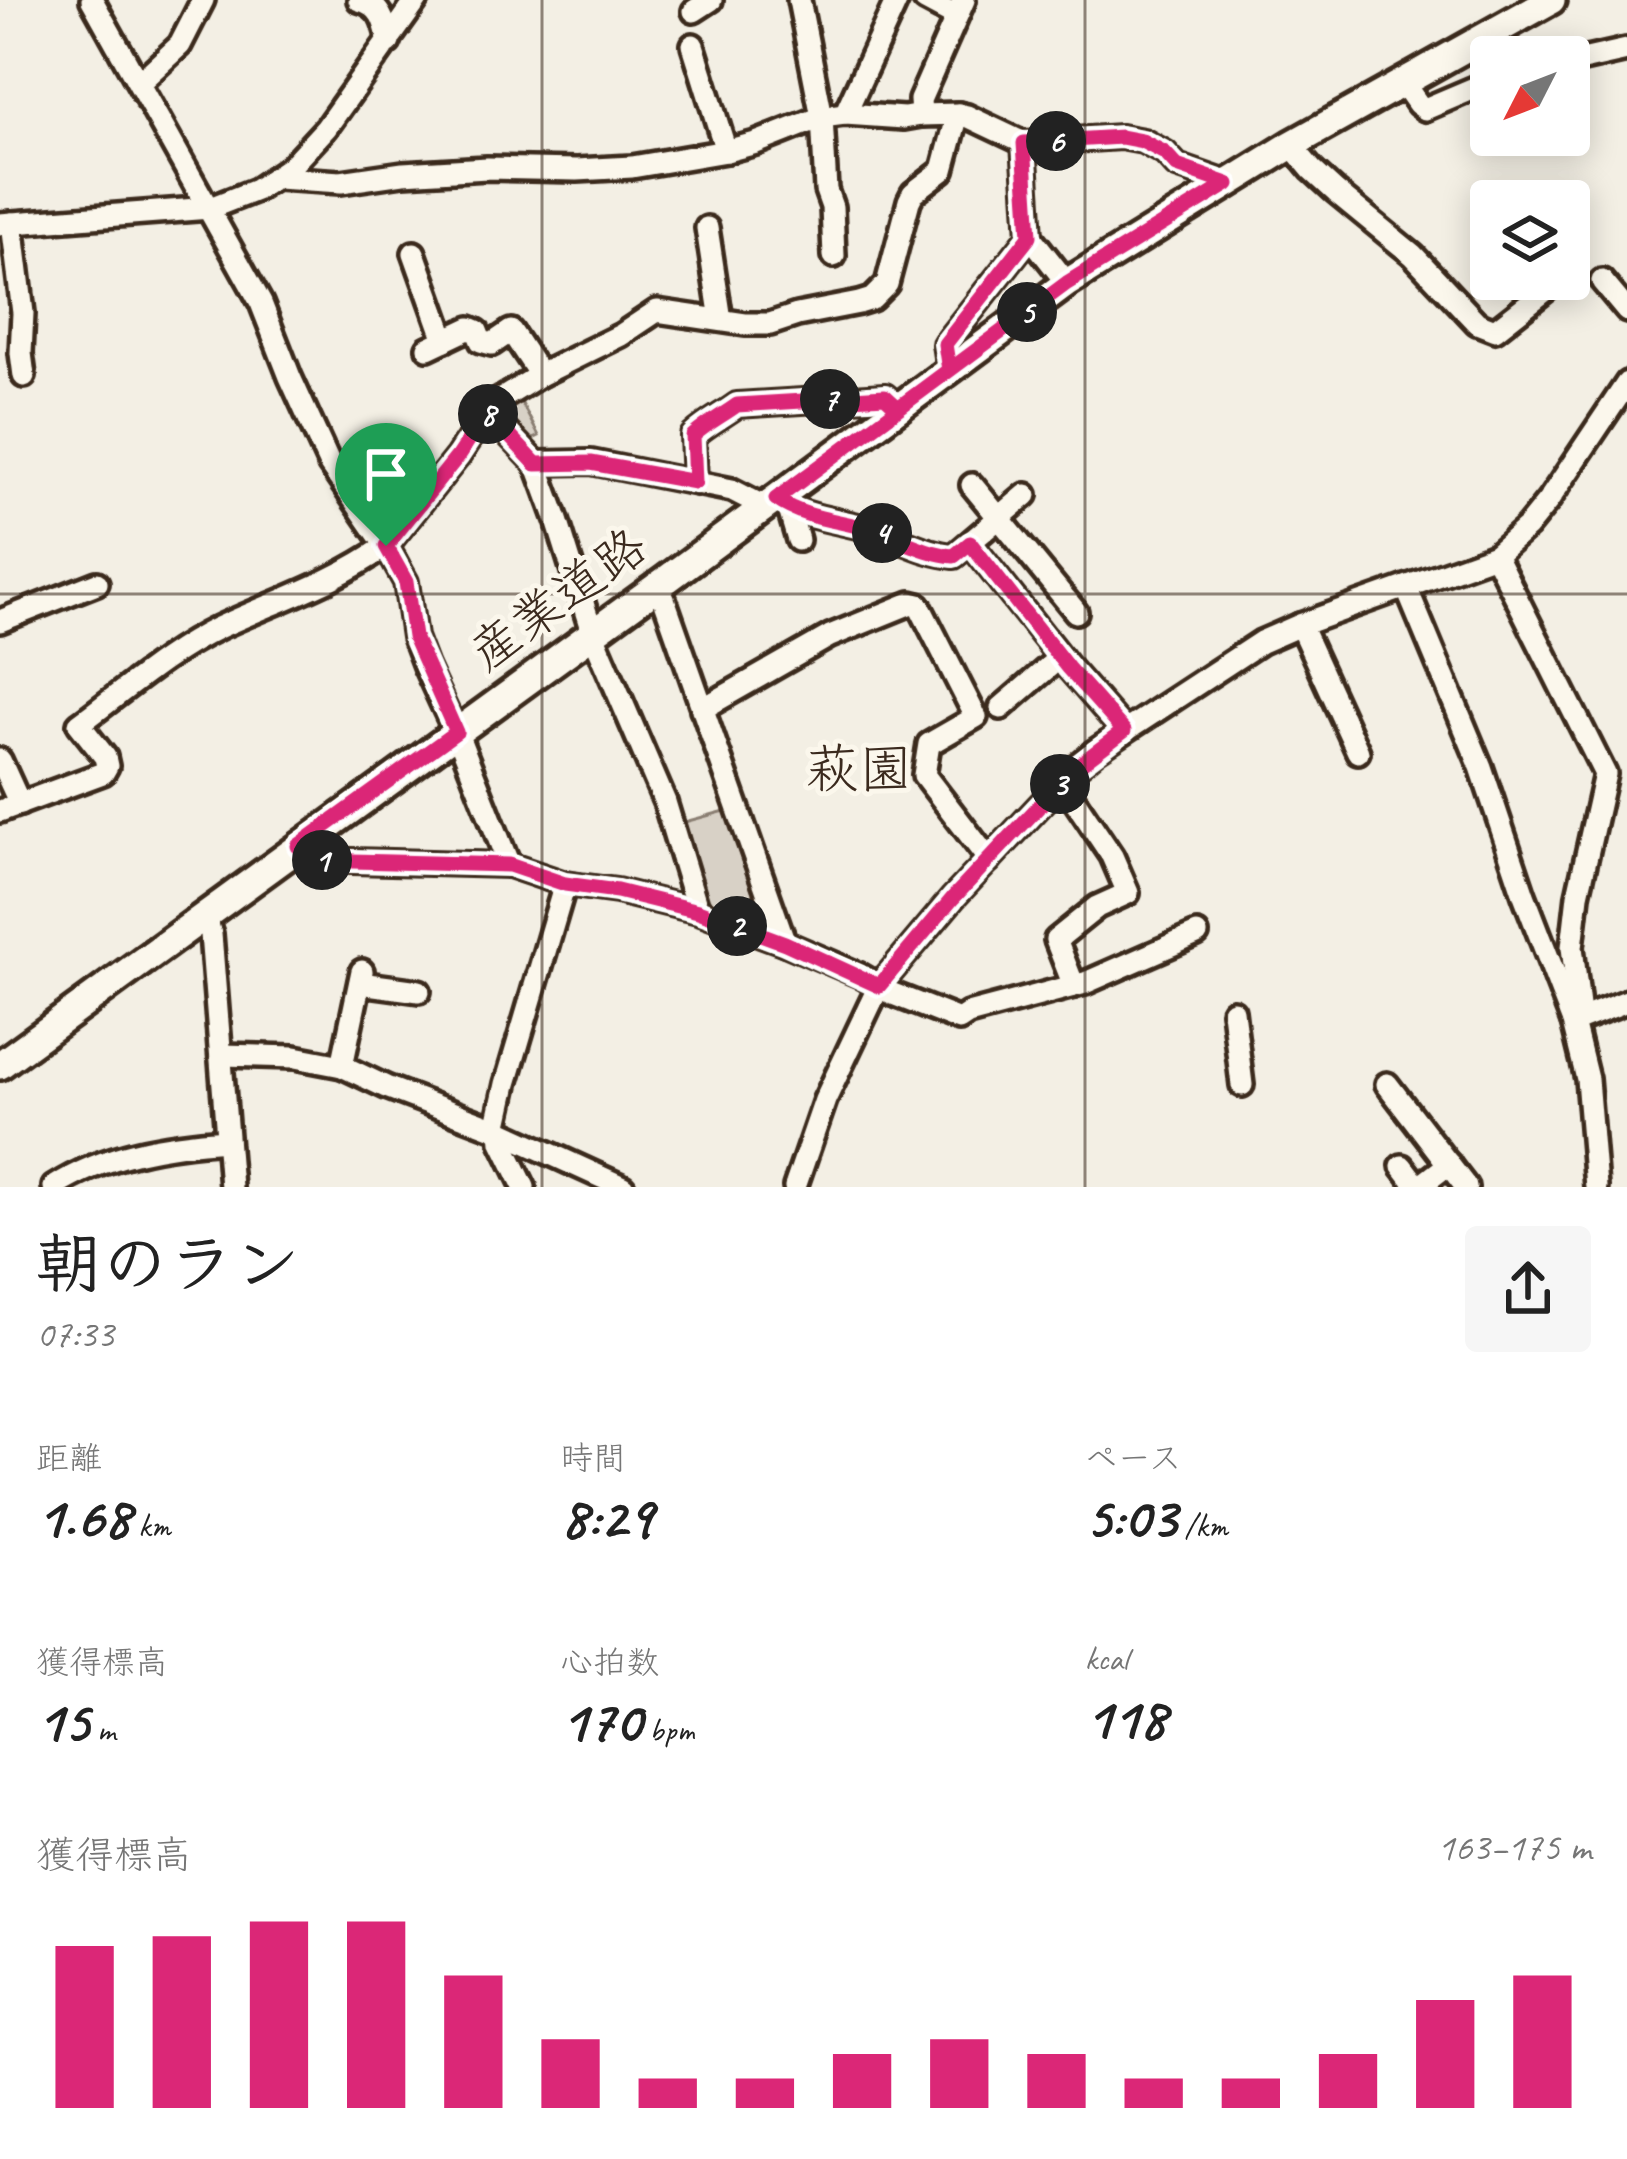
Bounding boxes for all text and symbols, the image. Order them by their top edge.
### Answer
north arrow [1470,36,1590,156]
map controls [1470,36,1590,300]
pin: 6 [1026,111,1086,171]
text: 6 [1048,120,1064,162]
button: layers [1470,180,1590,300]
pin: 5 [997,282,1057,342]
text: 5 [1020,291,1034,333]
pin: 7 [800,369,860,429]
text: 7 [823,378,837,420]
pin: 8 [458,384,518,444]
text: 8 [481,393,495,435]
pin [335,423,437,546]
icon: arrive [353,441,419,507]
pin: 4 [852,503,912,563]
text: 4 [875,512,889,554]
street label: 産業道路 [457,513,659,685]
district label: 萩園 [805,735,913,803]
pin: 3 [1030,754,1090,814]
text: 3 [1053,763,1067,805]
pin: 1 [292,830,352,890]
text: 1 [315,839,329,881]
pin: 2 [707,896,767,956]
text: 2 [730,905,744,947]
text: 朝のラン [36,1223,300,1306]
button: share [1465,1226,1591,1352]
text: 07:33 [36,1310,114,1359]
text: 距離 [36,1437,102,1479]
text: 時間 [560,1437,626,1479]
text: ペース [1085,1437,1182,1479]
text: 1.68 [36,1479,130,1555]
text: 8:29 [560,1479,653,1555]
text: 5:03 [1085,1479,1177,1555]
text: km [130,1505,170,1547]
text: /km [1177,1505,1228,1547]
text: kcal [1085,1638,1128,1680]
text: 獲得標高 [36,1641,168,1683]
text: 心拍数 [560,1641,659,1683]
text: 118 [1085,1680,1166,1756]
text: 15 [36,1683,89,1759]
text: 170 [560,1683,641,1759]
text: m [89,1709,116,1751]
text: bpm [641,1709,694,1751]
text: 163–175 m [1437,1823,1591,1872]
text: 獲得標高 [36,1831,192,1880]

